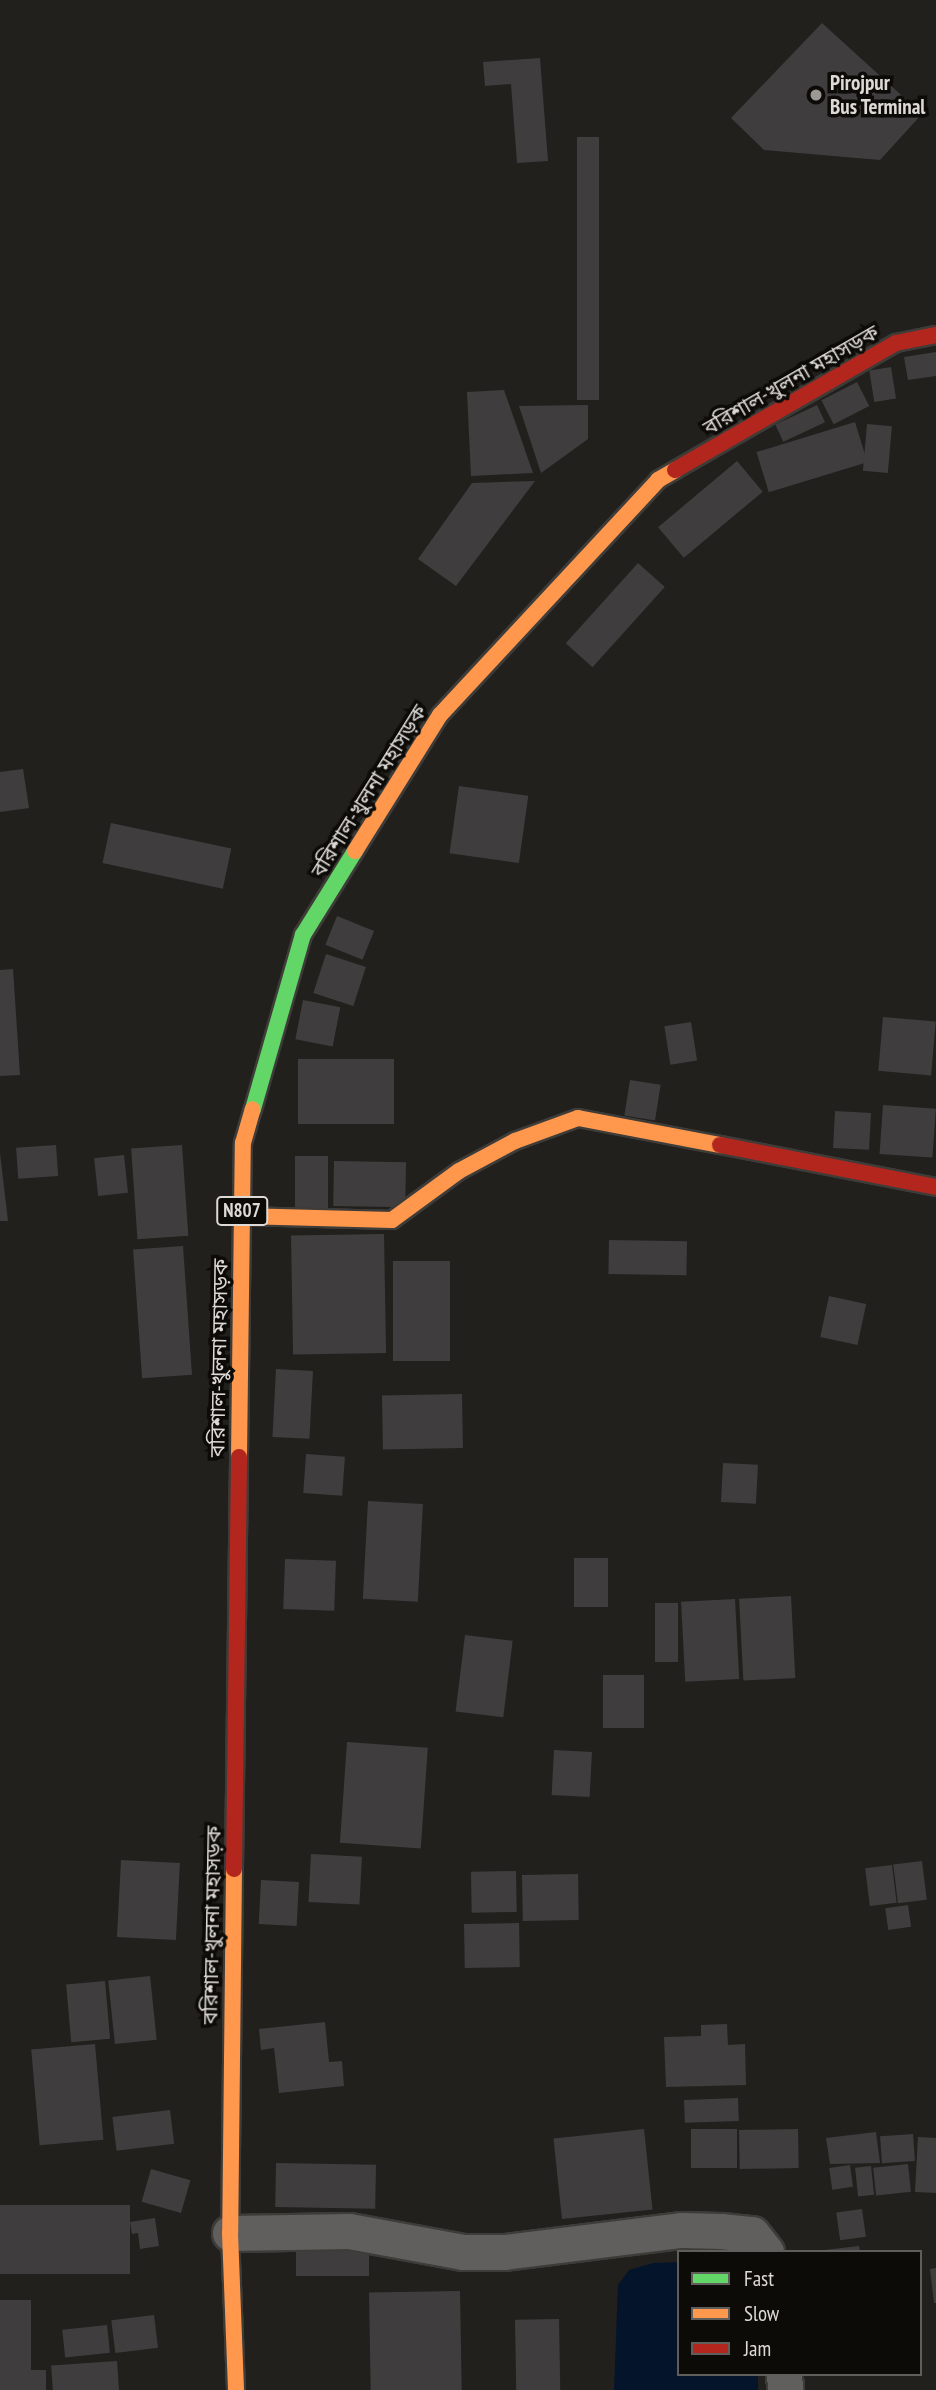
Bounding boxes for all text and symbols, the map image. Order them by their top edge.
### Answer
place label: Pirojpur Bus Terminal [830,70,926,120]
marker: Pirojpur Bus Terminal [808,87,824,103]
street label: বরিশাল-খুলনা মহাসড়ক [699,319,883,441]
street label: বরিশাল-খুলনা মহাসড়ক [306,700,432,882]
road number: N807 [216,1196,268,1226]
street label: বরিশাল-খুলনা মহাসড়ক [205,1259,233,1457]
street label: বরিশাল-খুলনা মহাসড়ক [198,1826,226,2024]
legend [677,2250,922,2376]
text: Fast [744,2265,774,2292]
text: Slow [744,2300,779,2327]
text: Jam [744,2335,771,2362]

